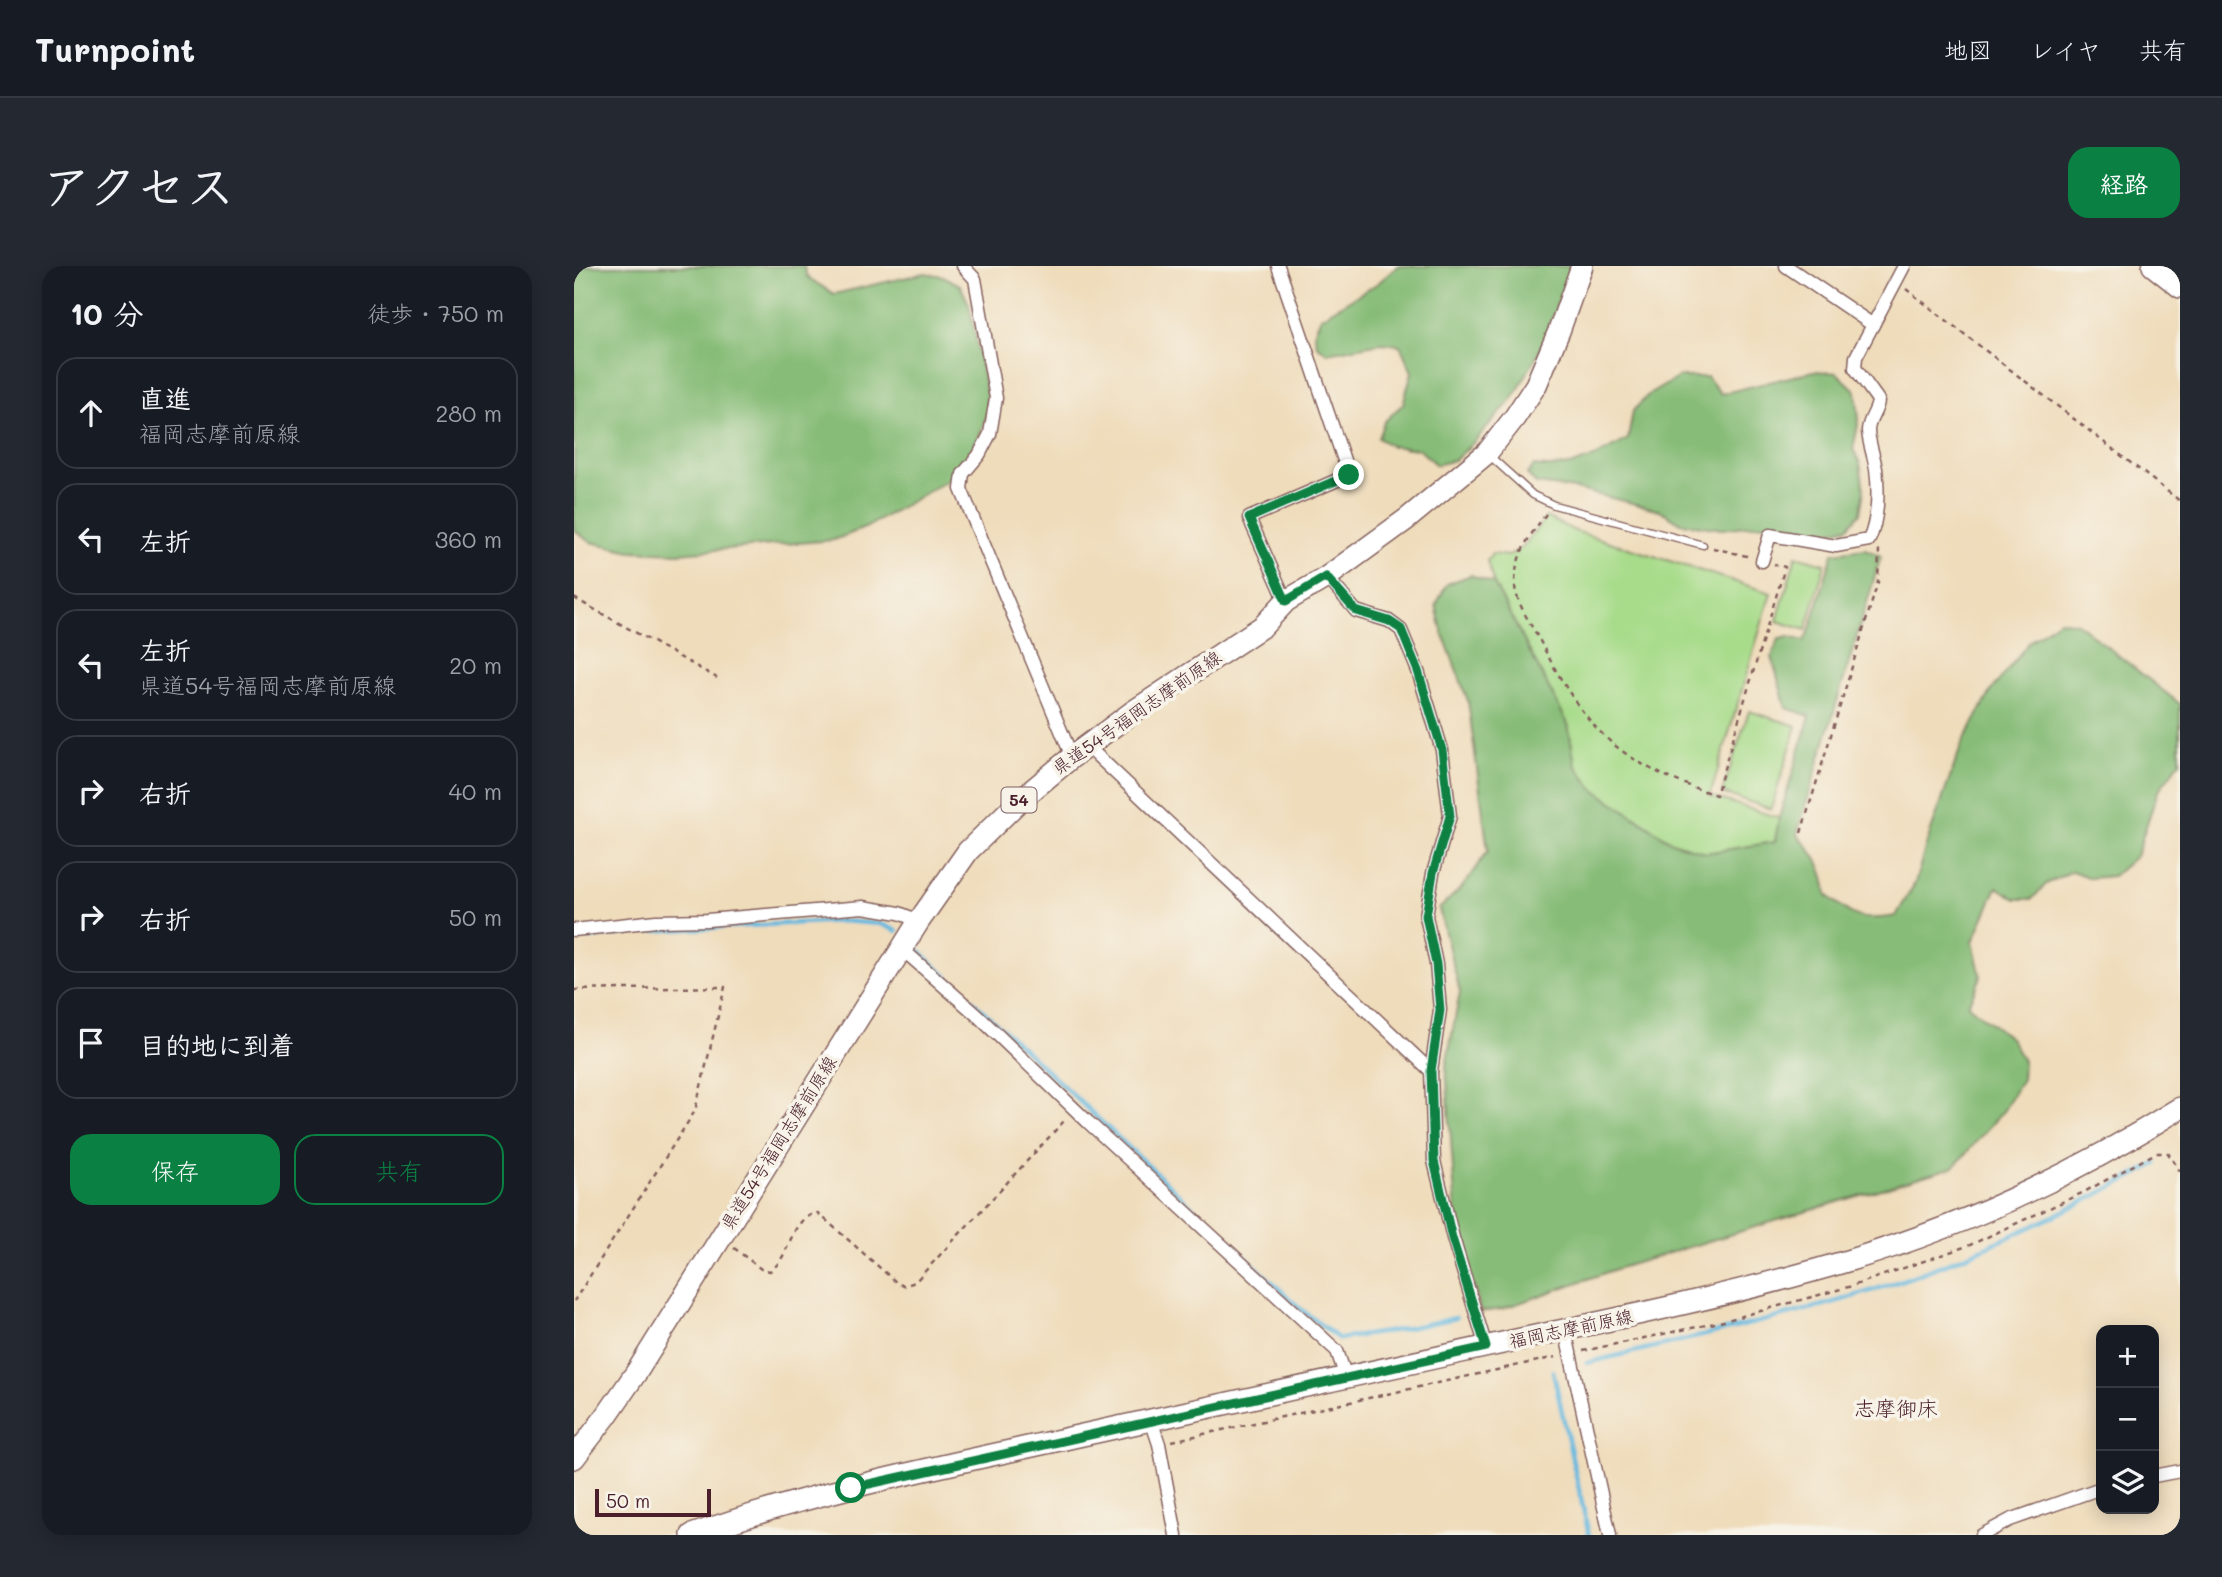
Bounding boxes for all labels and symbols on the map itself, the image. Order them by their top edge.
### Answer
route end [1333,459,1364,490]
street label: 県道54号福岡志摩前原線 [1047,645,1226,780]
road number: 54 [1002,788,1036,813]
street label: 県道54号福岡志摩前原線 [715,1051,842,1234]
street label: 福岡志摩前原線 [1507,1303,1635,1353]
district label: 志摩御床 [1854,1394,1938,1421]
route start [835,1472,866,1503]
scale bar [595,1486,710,1518]

